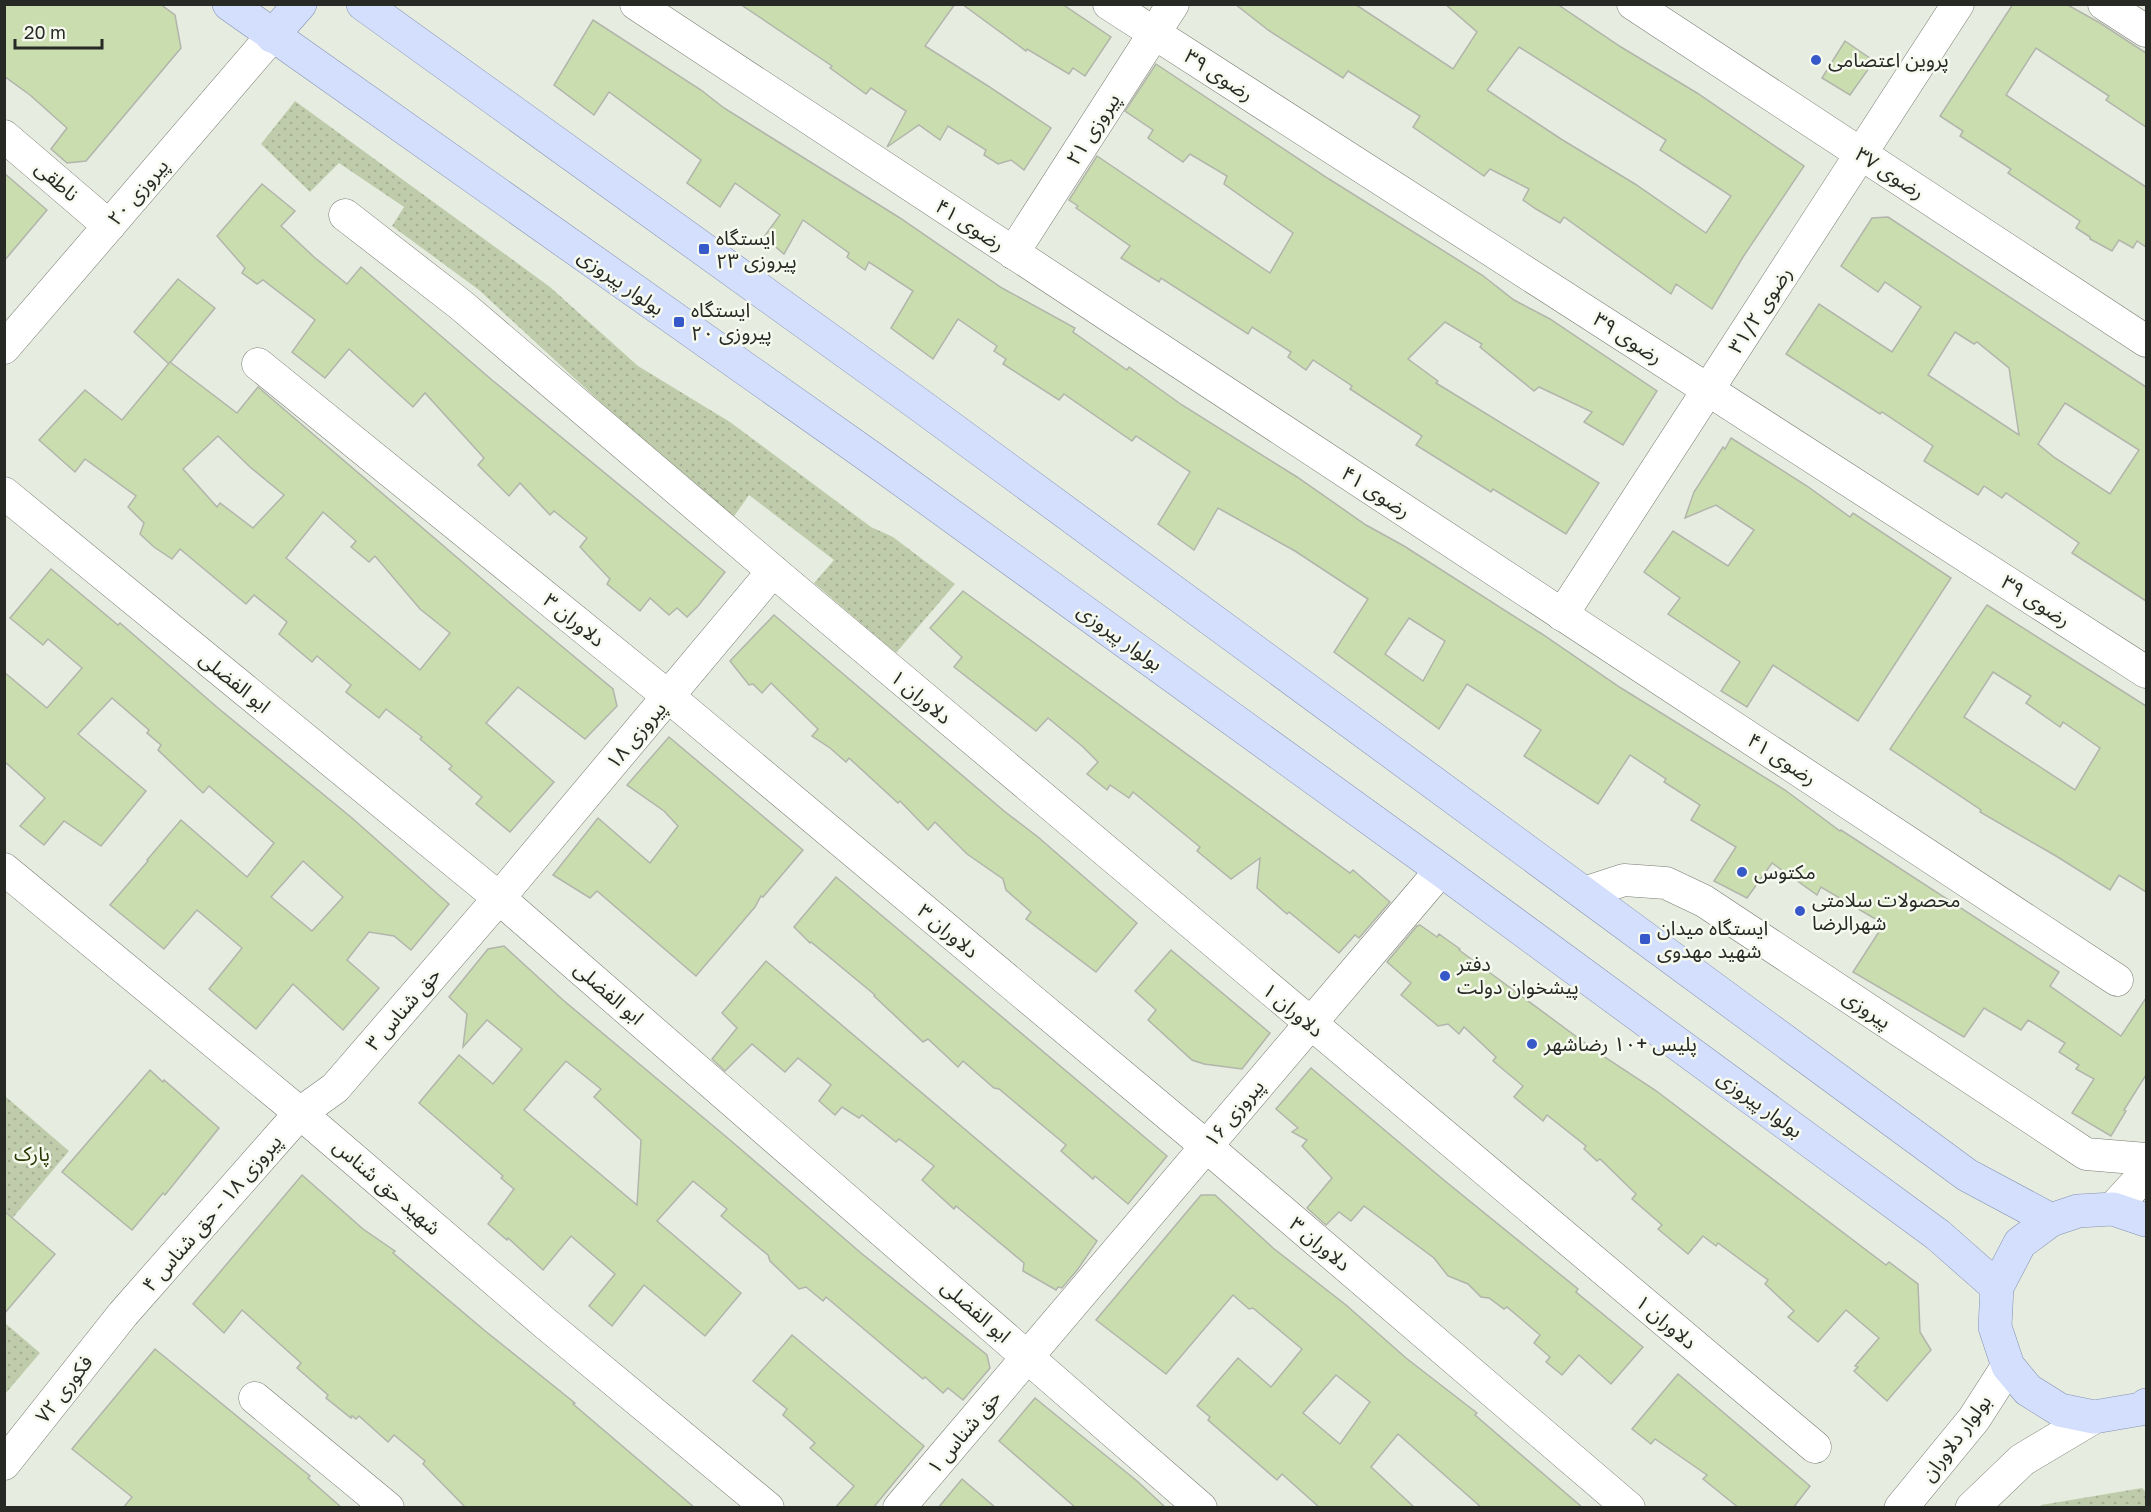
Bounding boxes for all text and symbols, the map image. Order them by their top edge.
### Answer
scale bar [15,12,102,50]
text: 20 m [24,21,66,43]
street label: رضوی ۳۹ [1180,43,1259,106]
place label: پروین اعتصامی [1828,47,1949,73]
marker: پروین اعتصامی [1809,53,1823,67]
street label: پیروزی ۲۱ [1060,88,1126,170]
street label: رضوی ۳۷ [1851,141,1930,204]
street label: پیروزی ۲۰ [102,153,174,231]
street label: ناطقی [30,155,84,206]
street label: رضوی ۴۱ [931,193,1010,256]
place label: ایستگاه پیروزی ۲۳ [716,225,797,274]
marker: ایستگاه پیروزی ۲۳ [697,242,711,256]
street label: بولوار پیروزی [573,243,669,321]
street label: رضوی ۳۱/۲ [1722,262,1797,358]
place label: ایستگاه پیروزی ۲۰ [691,297,772,346]
street label: رضوی ۳۹ [1589,306,1668,369]
marker: ایستگاه پیروزی ۲۰ [672,315,686,329]
street label: رضوی ۴۱ [1337,460,1416,523]
street label: رضوی ۳۹ [1997,569,2076,632]
street label: دلاوران ۳ [539,587,610,652]
street label: بولوار پیروزی [1072,597,1168,677]
street label: ابو الفضلی [195,645,276,718]
street label: دلاوران ۱ [886,664,957,729]
street label: پیروزی ۱۸ [600,696,672,774]
street label: رضوی ۴۱ [1743,727,1822,790]
place label: مکتوس [1754,859,1816,884]
marker: مکتوس [1735,865,1749,879]
place label: محصولات سلامتی شهرالرضا [1812,887,1961,935]
street label: دلاوران ۳ [913,898,984,963]
marker: محصولات سلامتی شهرالرضا [1793,904,1807,918]
place label: ایستگاه میدان شهید مهدوی [1657,915,1768,963]
marker: ایستگاه میدان شهید مهدوی [1638,932,1652,946]
place label: دفتر پیشخوان دولت [1456,951,1579,1000]
street label: ابو الفضلی [569,956,649,1030]
street label: حق شناس ۳ [360,962,446,1056]
marker: دفتر پیشخوان دولت [1438,969,1452,983]
street label: دلاوران ۱ [1258,977,1329,1042]
street label: پیروزی [1838,983,1896,1035]
place label: پلیس +۱۰ رضاشهر [1543,1031,1697,1057]
marker: پلیس +۱۰ رضاشهر [1525,1037,1539,1051]
street label: بولوار پیروزی [1712,1064,1808,1144]
street label: پیروزی ۱۶ [1198,1074,1270,1152]
street label: پیروزی ۱۸ - حق شناس ۴ [136,1129,288,1297]
street label: شهید حق شناس [328,1133,446,1241]
park label: پارک [14,1141,50,1167]
street label: دلاوران ۳ [1285,1211,1356,1276]
street label: ابو الفضلی [936,1274,1016,1348]
street label: دلاوران ۱ [1631,1289,1702,1354]
street label: فکوری ۷۲ [29,1350,98,1428]
street label: حق شناس ۱ [921,1385,1007,1479]
street label: بولوار دلاوران [1915,1389,1996,1486]

